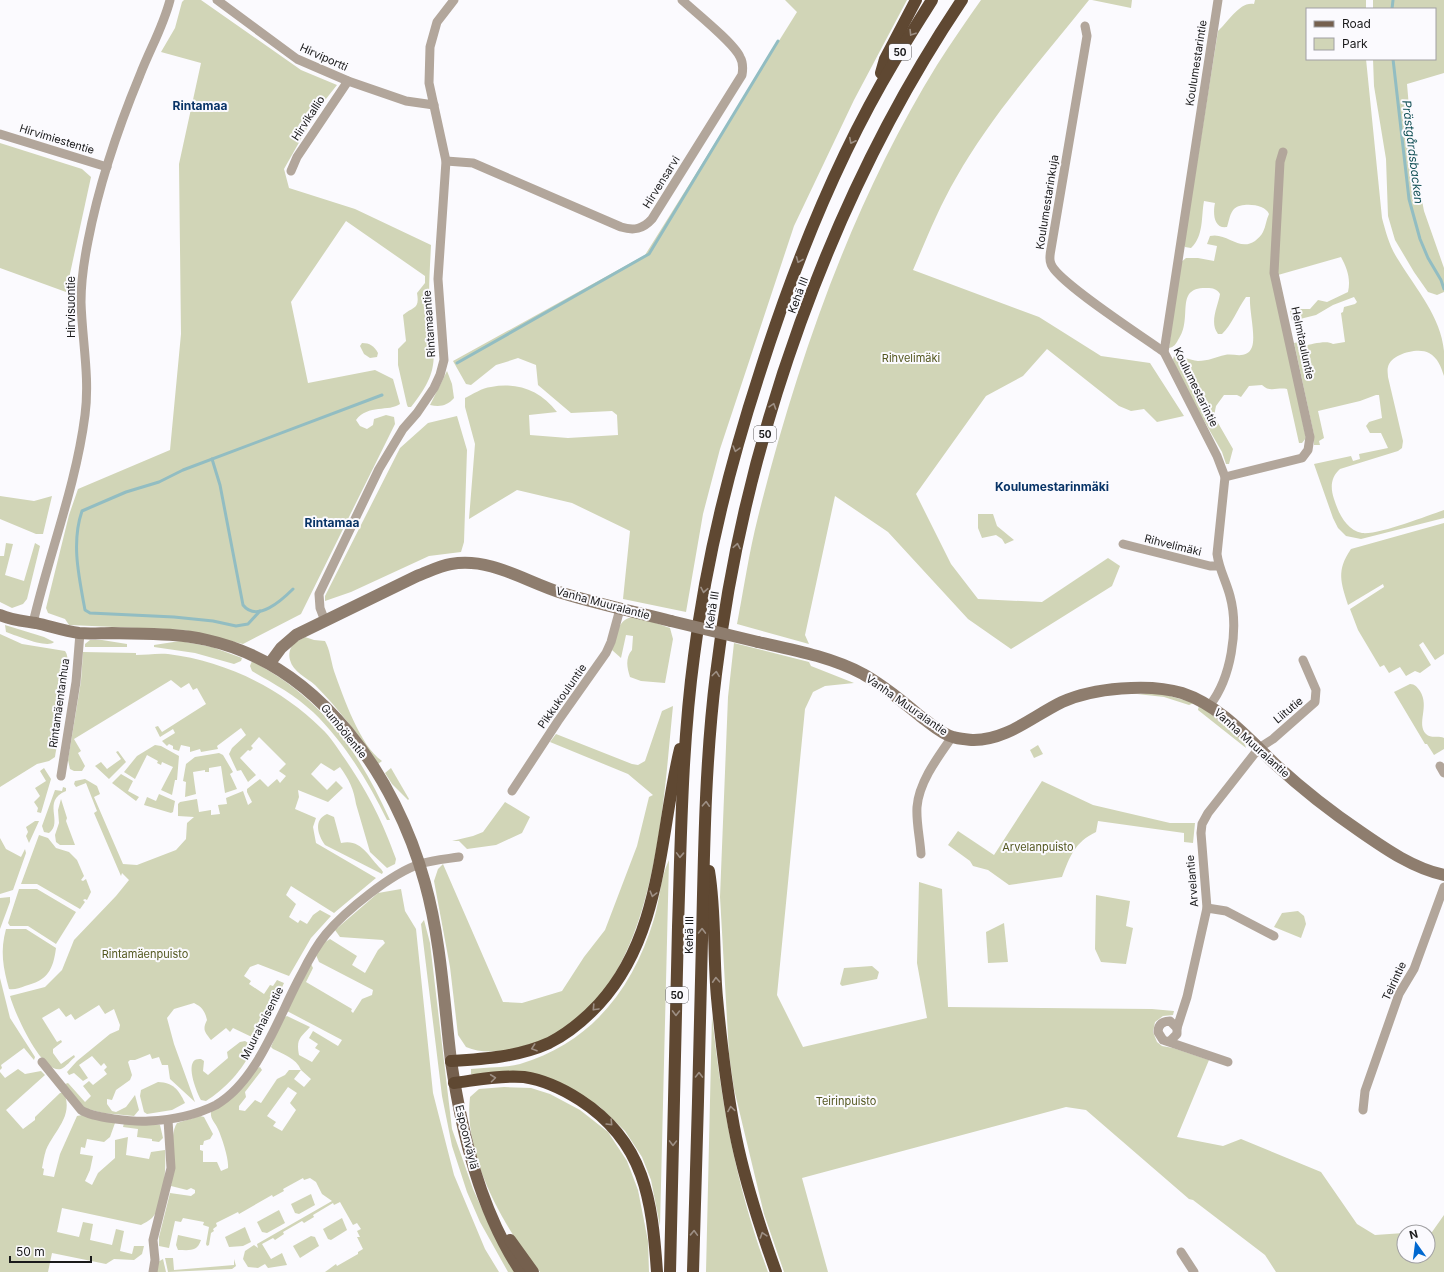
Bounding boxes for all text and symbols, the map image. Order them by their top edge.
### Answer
legend [1306,8,1436,60]
text: Road [1342,16,1371,31]
street label: Koulumestarintie [1182,19,1210,107]
one-way arrow [909,29,916,36]
text: Park [1342,36,1368,51]
street label: Hirviportti [298,40,350,74]
road number: 50 [889,44,911,60]
street label: Hirvikallio [288,93,328,143]
district label: Rintamaa [173,98,227,113]
water label: Prästgårdsbacken [1399,99,1427,205]
street label: Hirvimiestentie [18,121,96,157]
one-way arrow [849,136,856,144]
street label: Hirvensarvi [639,153,683,211]
street label: Koulumestarinkuja [1033,154,1061,250]
one-way arrow [796,255,804,263]
street label: Kehä III [785,275,811,315]
street label: Hirvisuontie [64,276,78,338]
street label: Rintamaantie [420,290,438,358]
street label: Helmitauluntie [1288,305,1318,381]
street label: Koulumestarintie [1171,345,1221,429]
park label: Rihvelimäki [882,351,940,365]
one-way arrow [768,403,777,410]
road number: 50 [754,426,776,442]
one-way arrow [732,446,741,453]
district label: Koulumestarinmäki [995,479,1109,494]
district label: Rintamaa [305,515,359,530]
street label: Rihvelimäki [1143,531,1203,559]
one-way arrow [732,543,741,549]
street label: Vanha Muuralantie [554,584,652,622]
one-way arrow [700,587,709,593]
street label: Kehä III [702,590,722,630]
street label: Rintamäentanhua [46,657,72,749]
street label: Pikkukouluntie [535,661,589,731]
one-way arrow [711,671,720,677]
street label: Vanha Muuralantie [863,672,951,738]
street label: Liitutie [1270,694,1306,726]
street label: Gumbölentie [318,701,370,761]
street label: Vanha Muuralantie [1211,705,1293,781]
one-way arrow [702,801,710,807]
park label: Arvelanpuisto [1002,840,1074,854]
one-way arrow [676,852,685,858]
street label: Arvelantie [1183,854,1201,908]
one-way arrow [649,890,658,897]
street label: Kehä III [682,916,696,954]
one-way arrow [698,928,706,934]
park label: Rintamäenpuisto [102,947,189,961]
street label: Teirintie [1379,959,1409,1003]
one-way arrow [711,977,720,983]
street label: Muurahaisentie [238,984,286,1062]
road number: 50 [666,987,688,1003]
one-way arrow [592,1003,600,1011]
one-way arrow [672,1010,680,1016]
one-way arrow [530,1043,537,1052]
one-way arrow [694,1072,703,1078]
one-way arrow [490,1073,496,1082]
park label: Teirinpuisto [816,1094,877,1108]
street label: Espoonväylä [452,1103,482,1171]
one-way arrow [727,1106,736,1112]
one-way arrow [605,1118,613,1126]
one-way arrow [669,1140,677,1146]
north arrow [1396,1224,1436,1264]
text: N [1408,1226,1419,1242]
one-way arrow [690,1230,699,1236]
one-way arrow [759,1232,768,1239]
scale bar [10,1238,91,1264]
text: 50 m [16,1244,45,1259]

